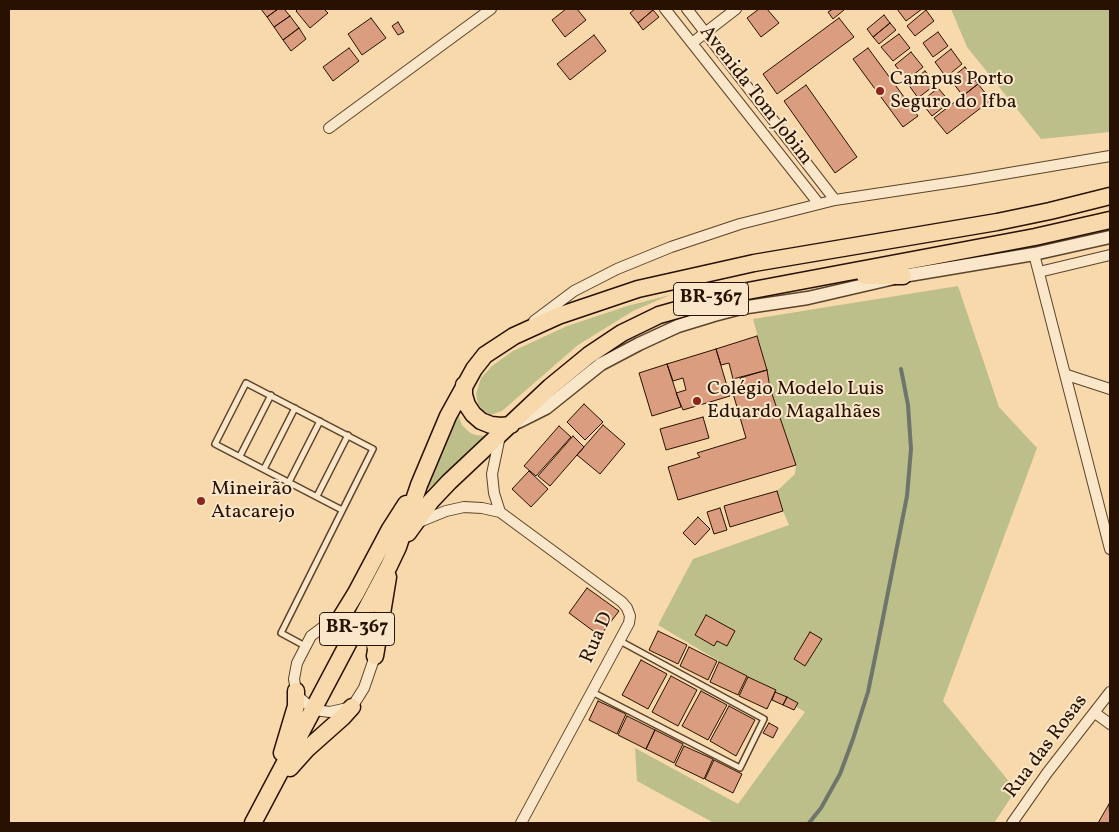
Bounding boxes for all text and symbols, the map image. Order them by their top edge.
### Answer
street label: Avenida Tom Jobim [693,22,817,170]
place label: Campus Porto Seguro do Ifba [890,68,1017,115]
marker: Campus Porto Seguro do Ifba [874,85,886,97]
road number: BR-367 [674,282,748,316]
place label: Colégio Modelo Luis Eduardo Magalhães [707,378,884,425]
marker: Colégio Modelo Luis Eduardo Magalhães [691,395,703,407]
place label: Mineirão Atacarejo [211,478,295,525]
marker: Mineirão Atacarejo [195,495,207,507]
street label: Rua D [576,609,620,667]
road number: BR-367 [320,612,394,646]
street label: Rua das Rosas [1000,690,1094,804]

